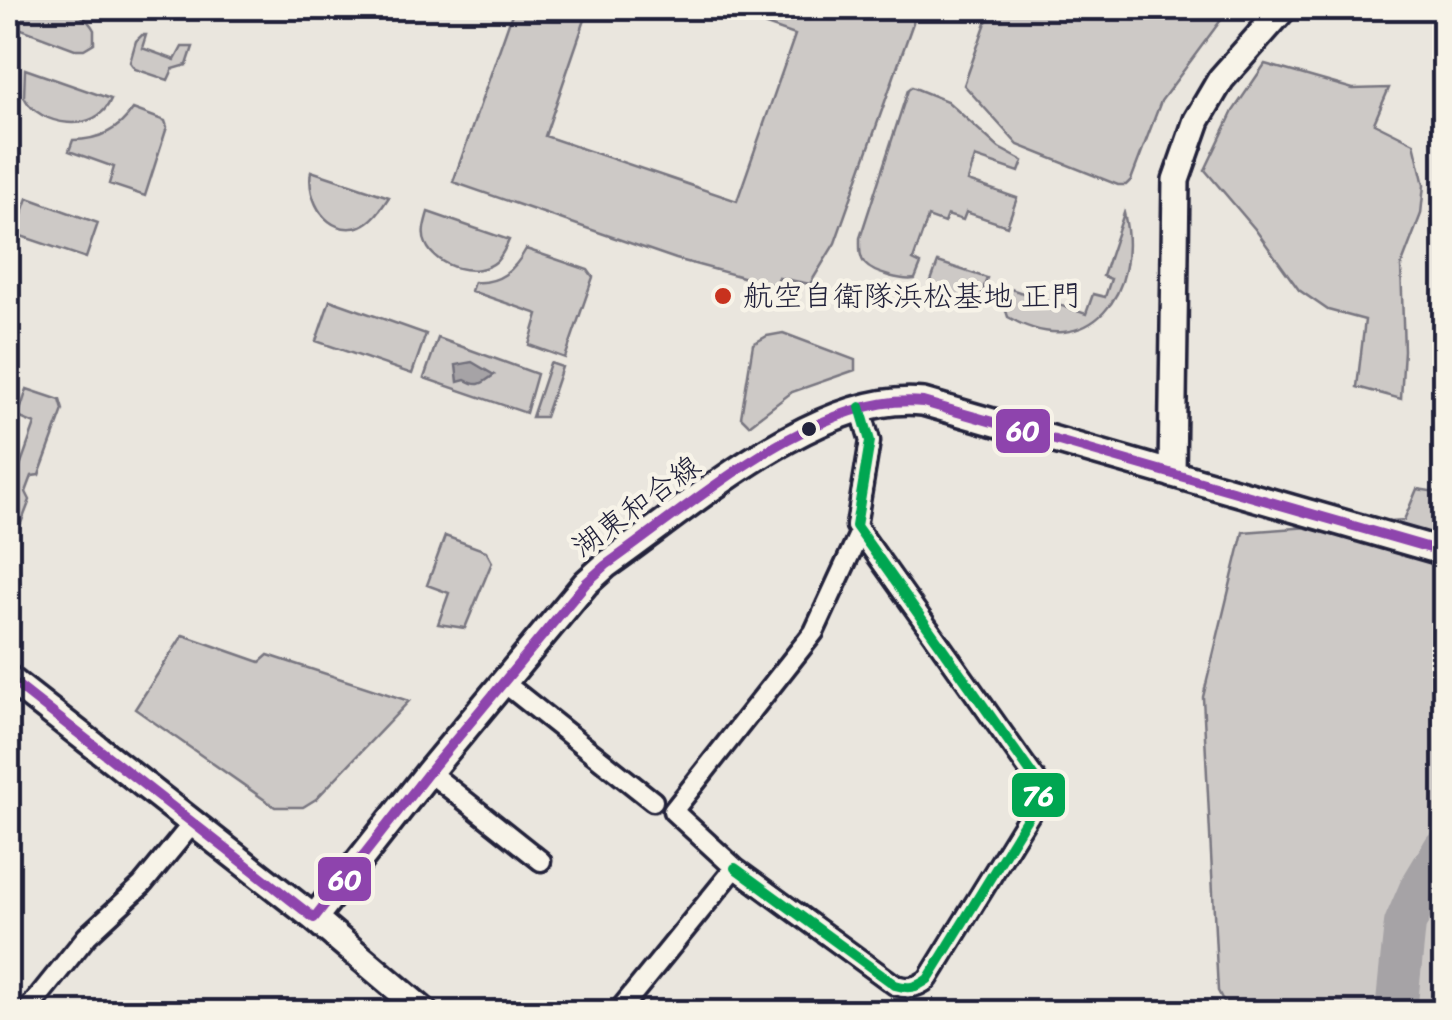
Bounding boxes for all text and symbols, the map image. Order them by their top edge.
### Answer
place label: 航空自衛隊浜松基地 正門 [743,269,1081,323]
marker: 航空自衛隊浜松基地 正門 [712,285,734,307]
text: 60 [1005,406,1040,455]
line badge: 60 [994,407,1052,455]
unlabelled marker [799,419,819,439]
street label: 湖東和合線 [559,440,713,572]
line badge: 76 [1010,771,1067,819]
text: 76 [1022,771,1054,820]
line badge: 60 [316,855,373,903]
text: 60 [327,855,362,904]

